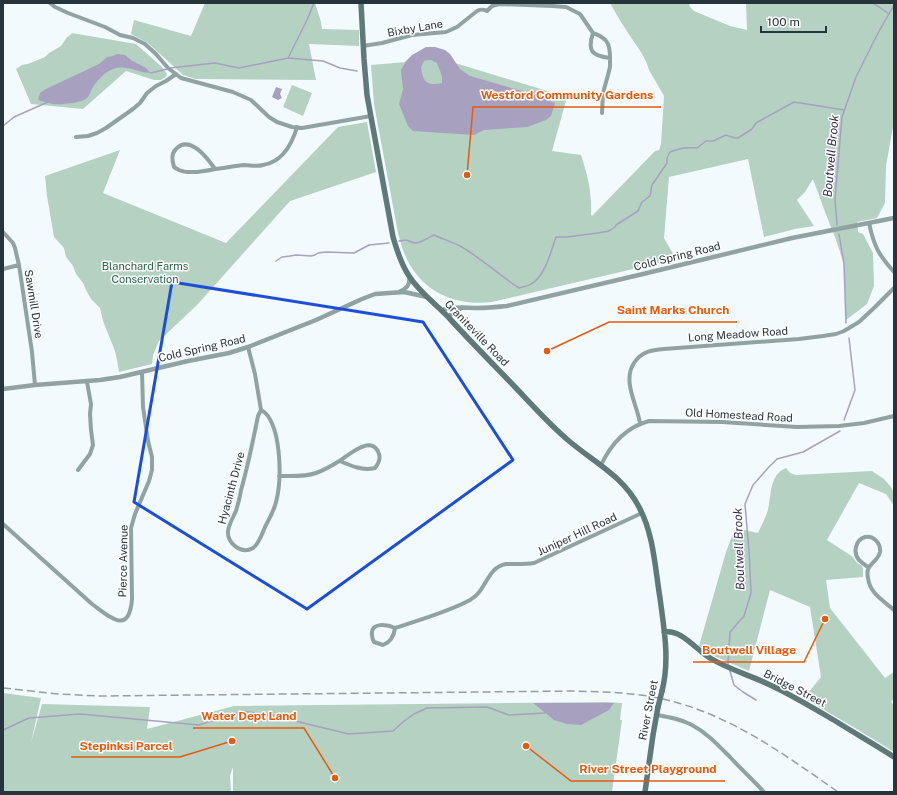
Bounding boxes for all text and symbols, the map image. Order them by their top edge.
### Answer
scale bar [761,8,826,34]
text: 100 m [767,15,800,29]
street label: Bixby Lane [386,17,444,39]
callout: Westford Community Gardens [473,83,661,107]
text: Westford Community Gardens [481,88,653,102]
water label: Boutwell Brook [820,114,842,198]
street label: Cold Spring Road [632,239,722,273]
park label: Blanchard Farms Conservation [102,260,189,285]
street label: Sawmill Drive [23,269,45,339]
street label: Graniteville Road [442,298,512,368]
callout: Saint Marks Church [609,298,737,322]
text: Saint Marks Church [617,303,729,317]
street label: Long Meadow Road [688,325,788,343]
street label: Cold Spring Road [157,332,247,364]
street label: Old Homestead Road [685,406,793,424]
street label: Hyacinth Drive [216,450,246,526]
water label: Boutwell Brook [731,507,747,590]
street label: Juniper Hill Road [535,510,619,558]
street label: Pierce Avenue [116,525,130,597]
callout: Boutwell Village [693,638,804,662]
text: Boutwell Village [702,643,796,657]
street label: Bridge Street [762,667,828,709]
street label: River Street [636,679,660,741]
callout: Water Dept Land [193,704,304,728]
text: Water Dept Land [201,709,297,723]
callout: Stepinksi Parcel [71,733,180,757]
text: Stepinksi Parcel [79,739,173,753]
callout: River Street Playground [571,757,725,781]
text: River Street Playground [579,762,717,776]

